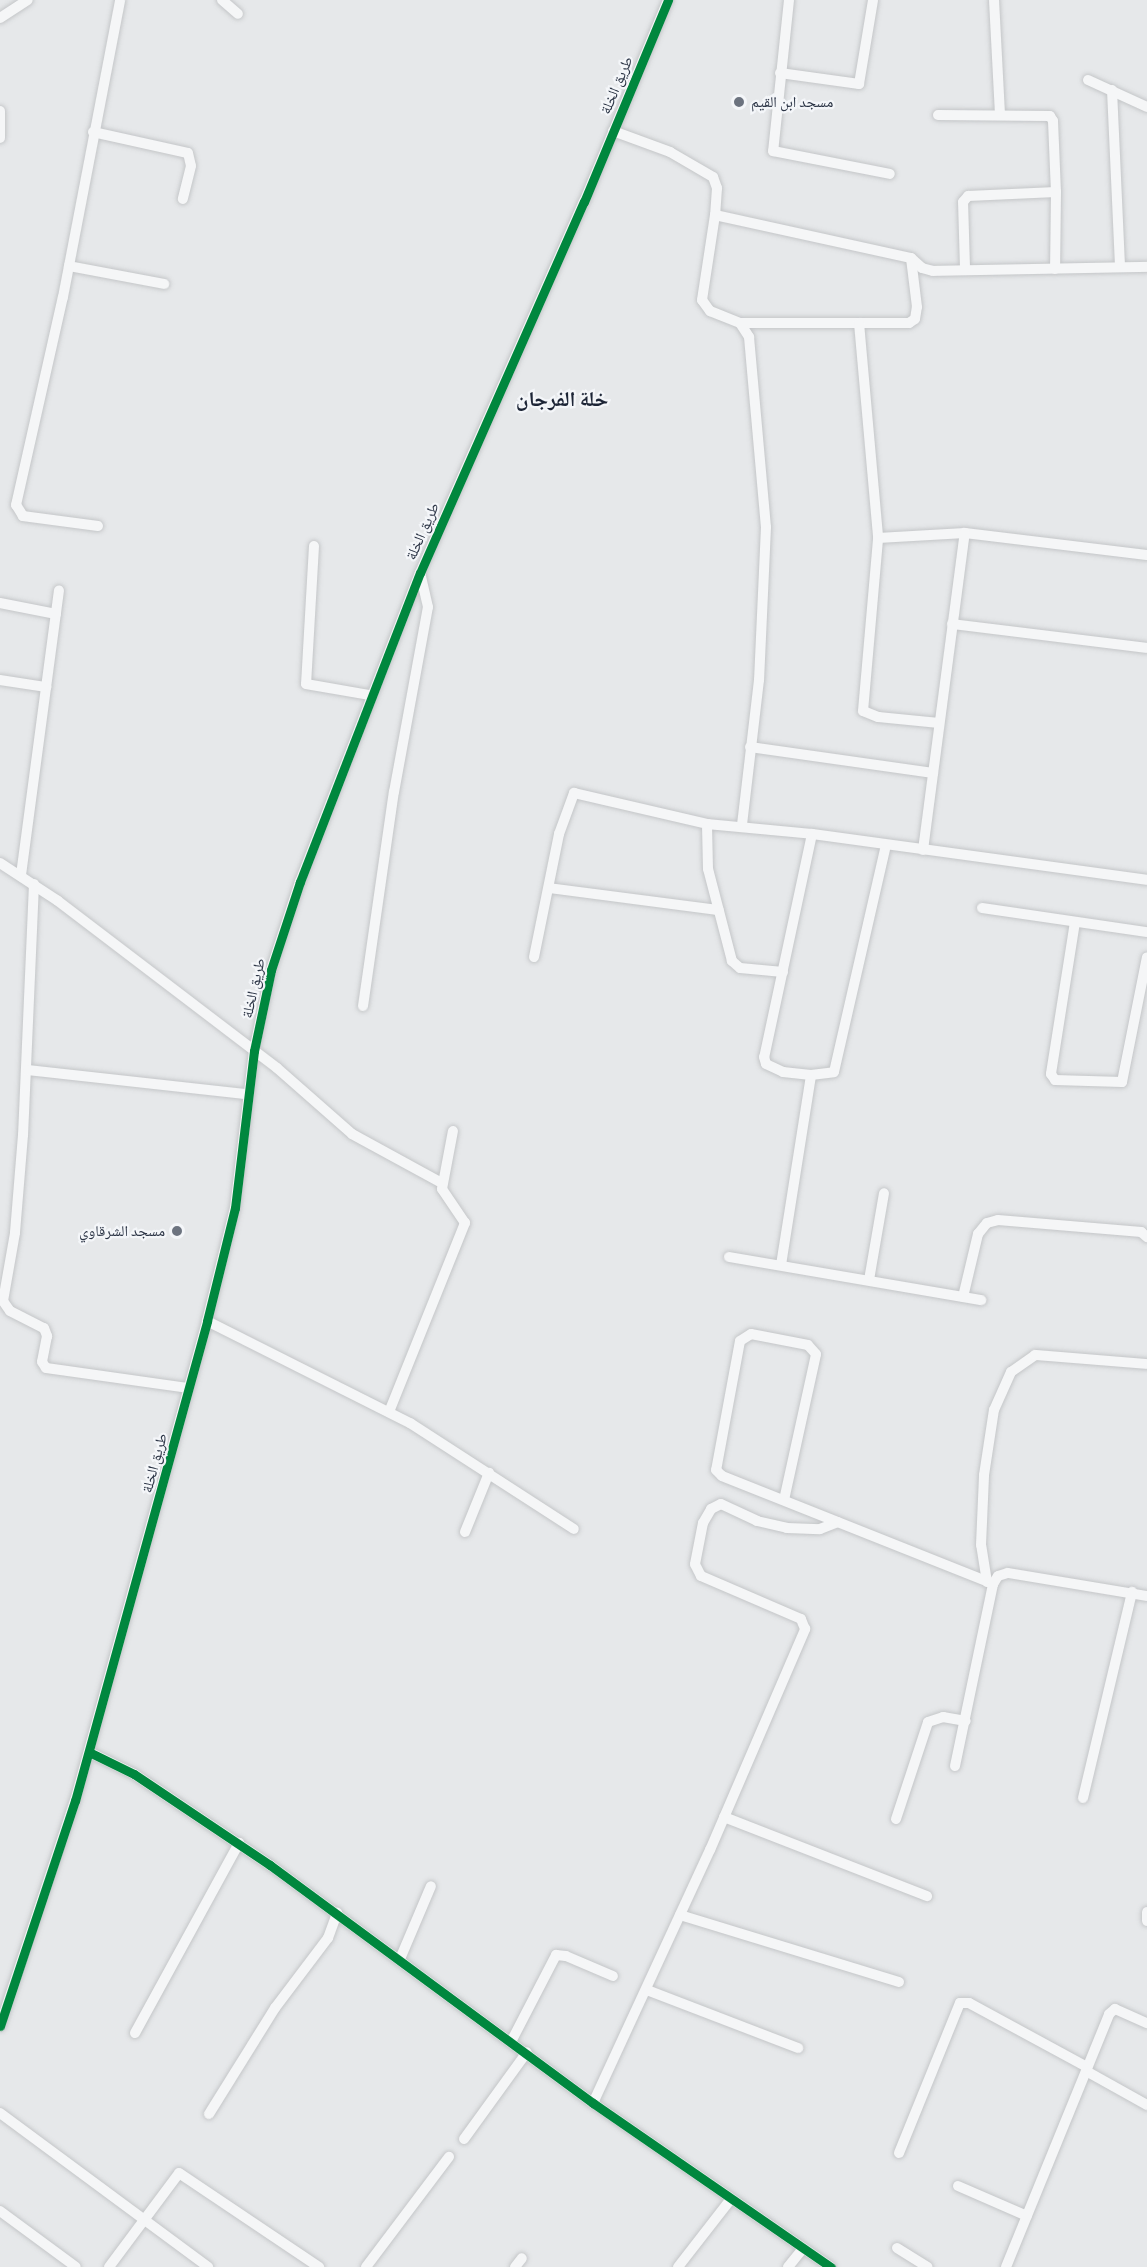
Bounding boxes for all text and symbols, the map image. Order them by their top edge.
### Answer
street label: طريق الخلة [596,53,636,117]
place label: مسجد ابن القيم [751,93,833,111]
marker: مسجد ابن القيم [732,95,746,109]
district label: خلة الفرجان [516,385,608,411]
street label: طريق الخلة [401,500,443,562]
street label: طريق الخلة [237,956,269,1020]
place label: مسجد الشرقاوي [79,1222,165,1240]
marker: مسجد الشرقاوي [170,1224,184,1238]
street label: طريق الخلة [137,1431,171,1495]

